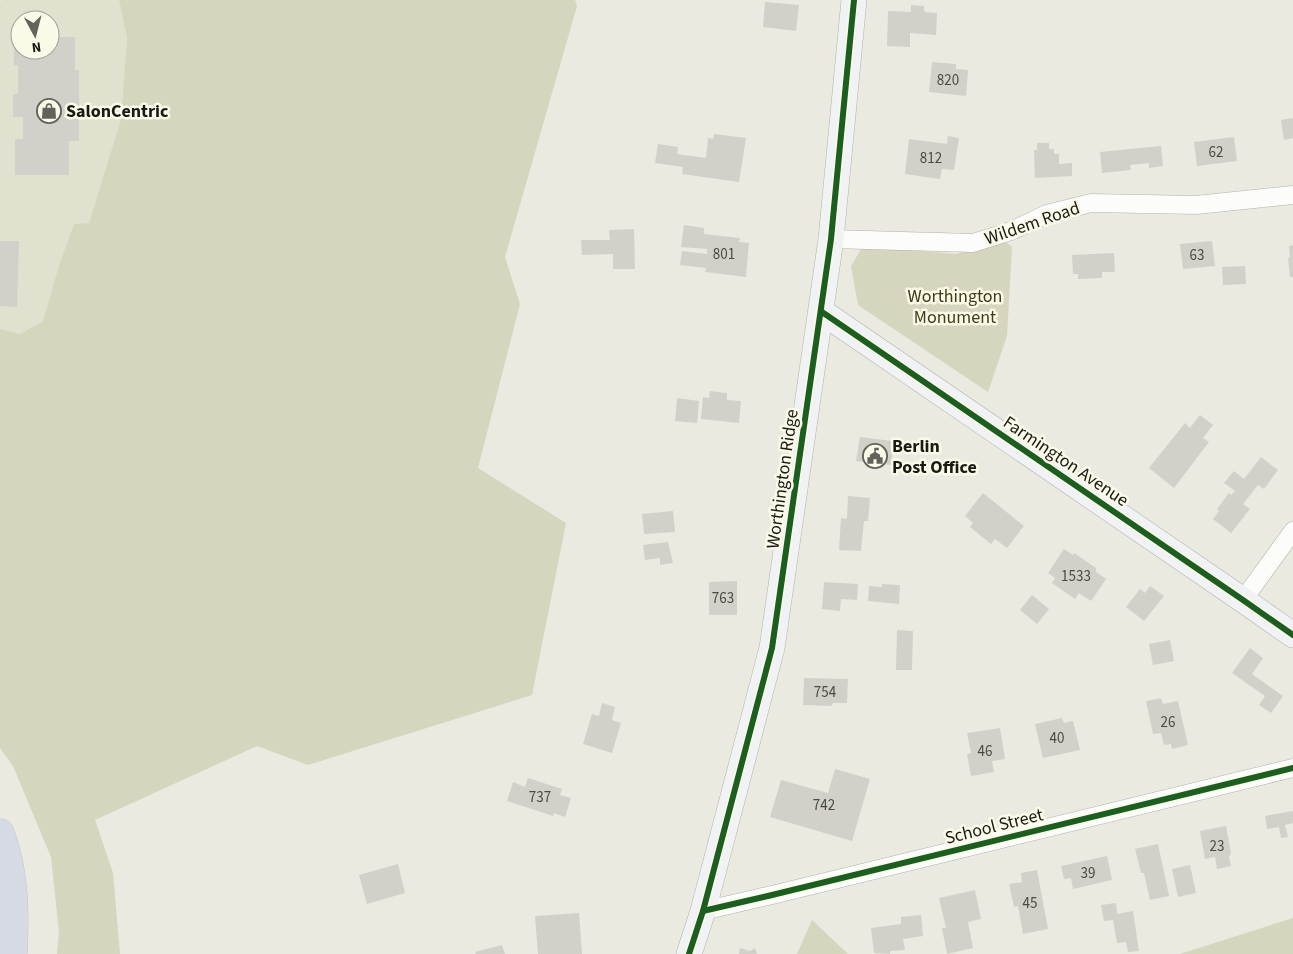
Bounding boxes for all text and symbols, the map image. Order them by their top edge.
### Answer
north arrow [10,10,60,60]
text: N [31,36,42,57]
house number: 820 [937,70,959,91]
shop icon: SalonCentric [36,98,62,124]
place label: SalonCentric [66,99,169,124]
house number: 62 [1209,142,1223,163]
house number: 812 [920,148,942,169]
street label: Wildem Road [981,195,1083,251]
house number: 801 [713,244,735,265]
house number: 63 [1190,245,1204,266]
park label: Worthington Monument [908,284,1002,330]
street label: Worthington Ridge [760,408,805,551]
street label: Farmington Avenue [998,410,1133,513]
place label: Berlin Post Office [892,434,977,480]
public building icon: Berlin Post Office [862,443,888,469]
house number: 1533 [1061,566,1091,587]
house number: 763 [712,588,734,609]
house number: 754 [814,682,837,703]
house number: 26 [1161,712,1175,733]
house number: 40 [1050,728,1064,749]
house number: 46 [978,741,992,762]
house number: 737 [529,787,551,808]
house number: 742 [813,795,835,816]
street label: School Street [942,802,1046,851]
house number: 23 [1210,836,1224,857]
house number: 39 [1081,863,1095,884]
house number: 45 [1023,893,1037,914]

